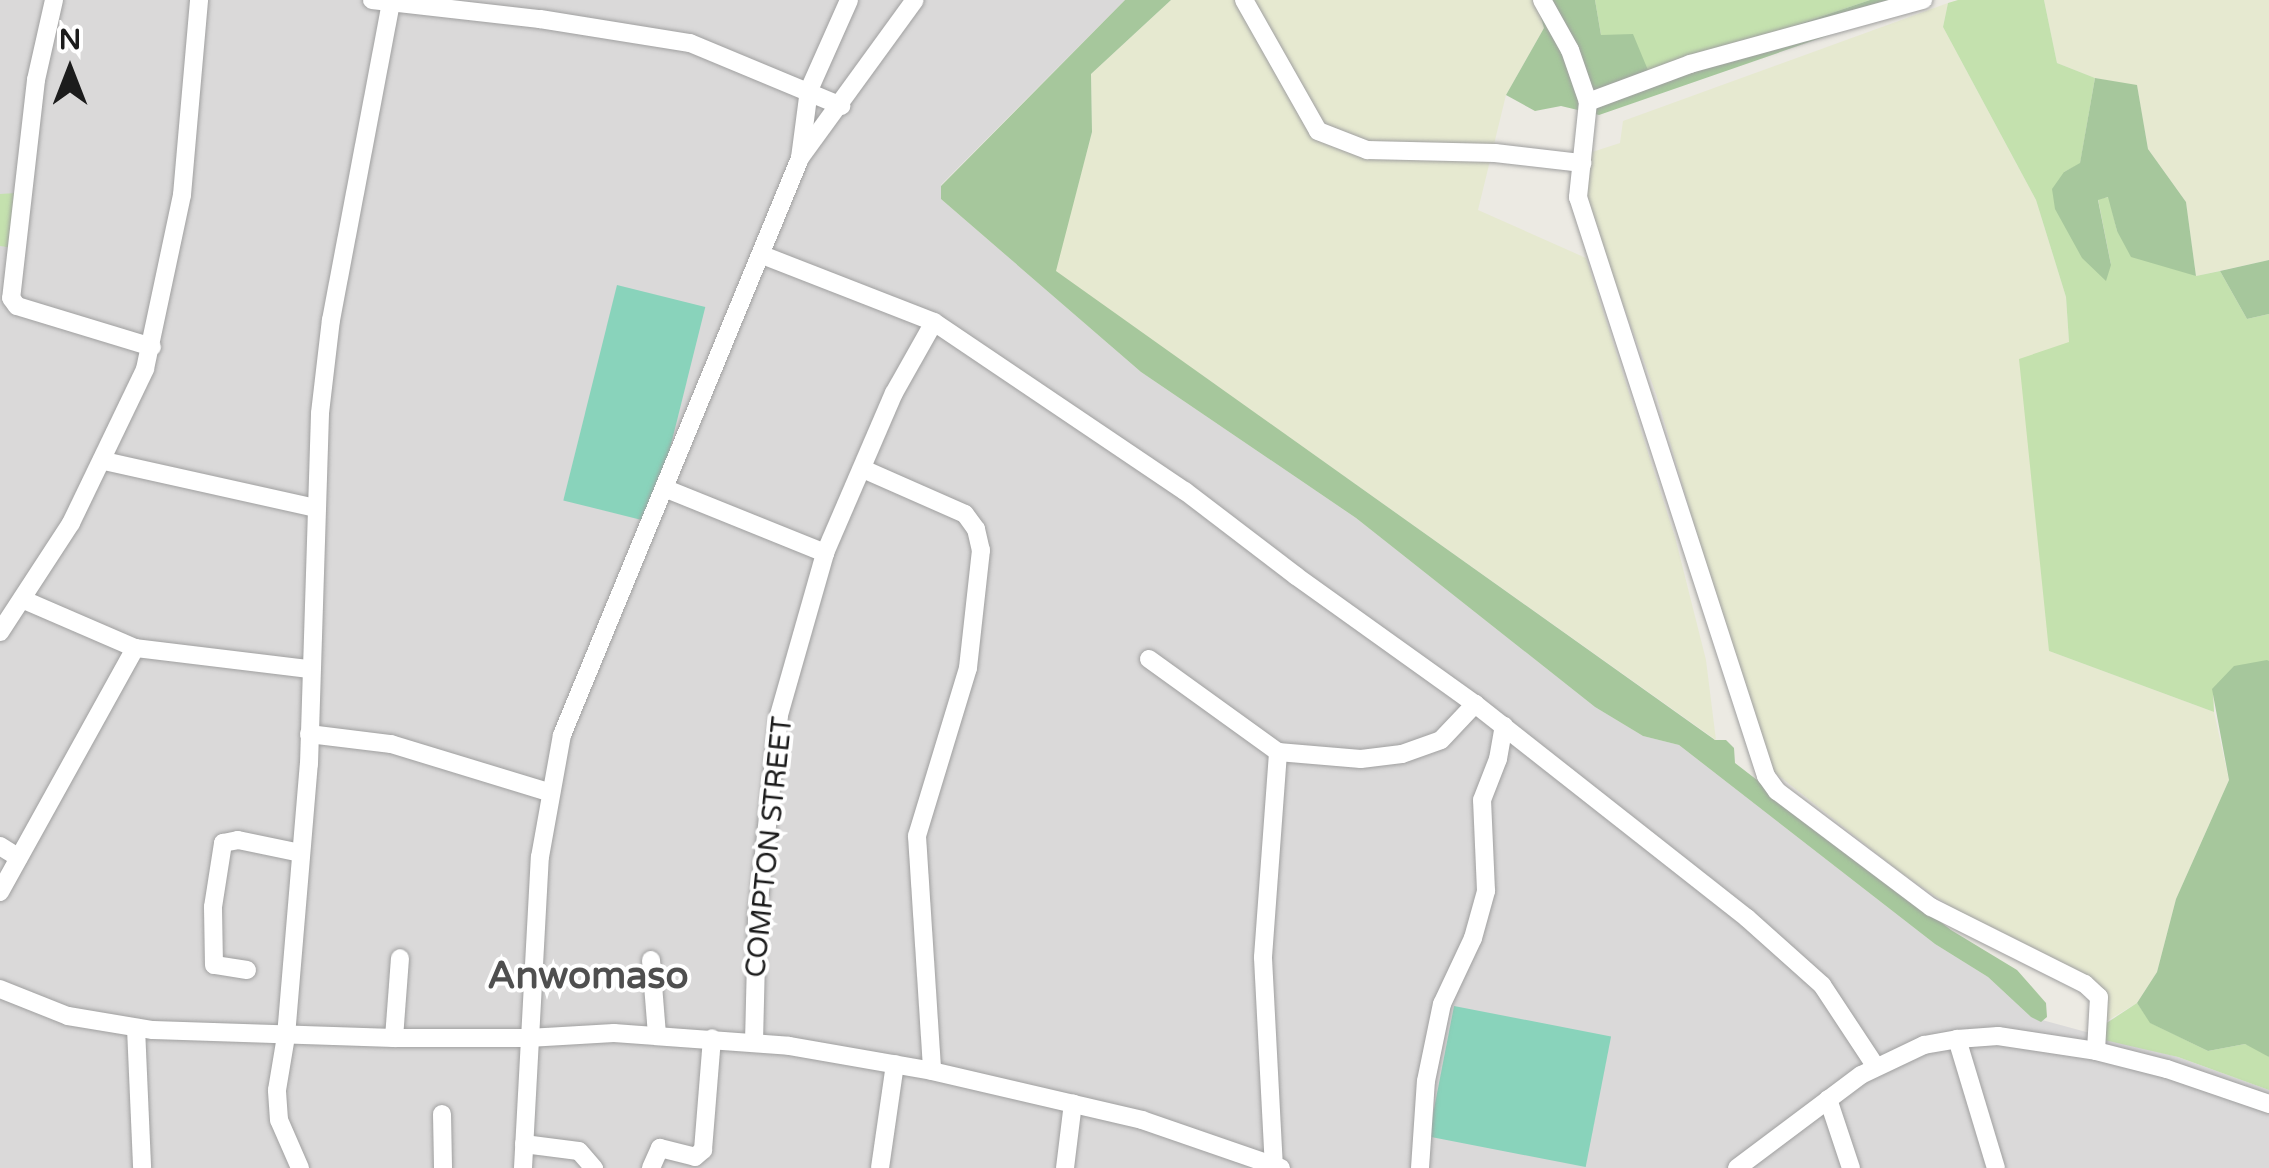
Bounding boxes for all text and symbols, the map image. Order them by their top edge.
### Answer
north arrow [20,20,120,120]
text: N [59,23,81,57]
street label: COMPTON STREET [739,715,799,979]
district label: Anwomaso [487,954,689,1000]

